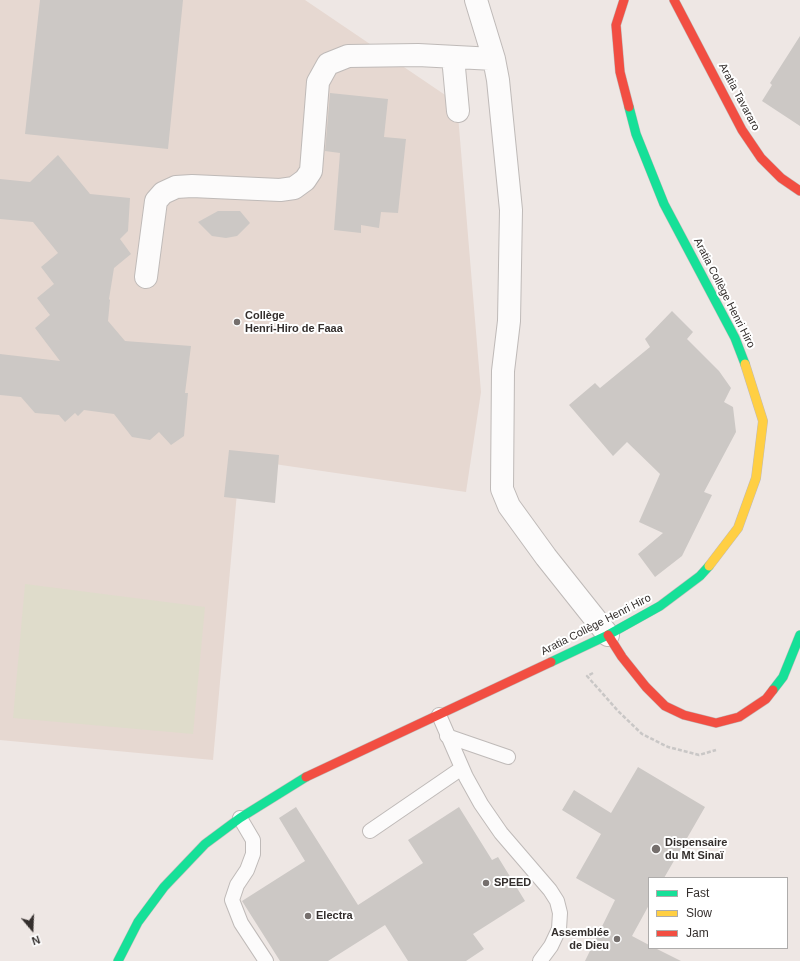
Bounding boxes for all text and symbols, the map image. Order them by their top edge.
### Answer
street label: Aratia Tavararo [716,61,762,133]
street label: Aratia Collège Henri Hiro [691,236,757,350]
place label: Collège Henri-Hiro de Faaa [245,309,343,335]
marker: Collège Henri-Hiro de Faaa [232,317,242,327]
street label: Aratia Collège Henri Hiro [539,592,653,658]
place label: Dispensaire du Mt Sinaï [665,836,727,862]
marker: Dispensaire du Mt Sinaï [650,843,662,855]
place label: SPEED [494,876,531,890]
legend [648,877,788,949]
marker: SPEED [481,878,491,888]
text: Fast [686,886,709,900]
text: Slow [686,906,712,920]
north arrow [12,909,52,949]
place label: Electra [316,909,353,923]
marker: Electra [303,911,313,921]
place label: Assemblée de Dieu [551,926,609,952]
text: Jam [686,926,709,940]
text: N [30,933,42,947]
marker: Assemblée de Dieu [612,934,622,944]

